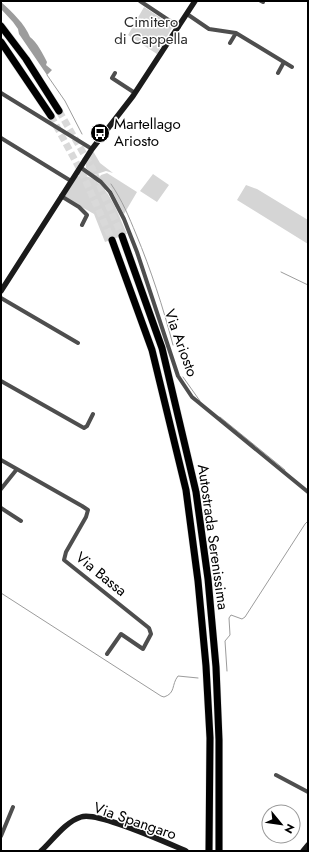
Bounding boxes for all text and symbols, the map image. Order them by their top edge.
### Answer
park label: Cimitero di Cappella [114,11,188,50]
place label: Martellago Ariosto [114,113,181,152]
bus stop icon: Martellago Ariosto [89,122,111,144]
street label: Via Ariosto [159,306,203,380]
street label: Autostrada Serenissima [192,463,234,611]
street label: Via Bassa [71,546,131,602]
street label: Via Spangaro [91,797,179,845]
north arrow [261,804,301,844]
text: N [281,821,299,837]

